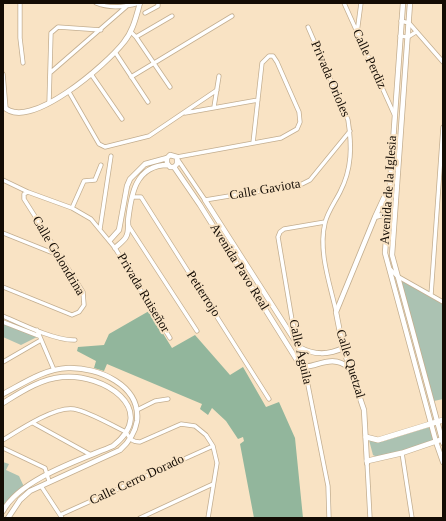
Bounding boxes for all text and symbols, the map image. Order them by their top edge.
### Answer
street label: Calle Perdiz [348,27,390,91]
street label: Privada Orioles [307,39,353,119]
street label: Avenida de la Iglesia [377,135,401,245]
street label: Calle Gaviota [228,176,302,204]
street label: Calle Golondrina [28,213,88,299]
street label: Avenida Pavo Real [206,221,272,313]
street label: Privada Ruiseñor [113,250,173,336]
street label: Petierrojo [182,268,224,320]
street label: Calle Águila [285,318,315,386]
street label: Calle Quetzal [332,328,368,400]
street label: Calle Cerro Dorado [87,451,187,509]

